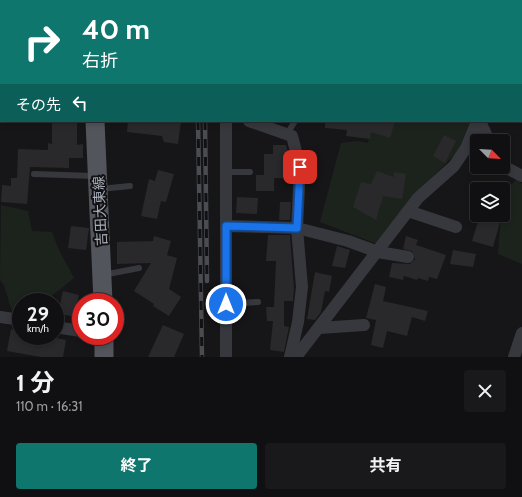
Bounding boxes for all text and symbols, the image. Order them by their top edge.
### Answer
text: 40 m [82,12,150,46]
icon: right [16,16,68,68]
text: 右折 [82,50,118,72]
icon: left [69,92,91,114]
text: その先 [16,96,61,114]
north arrow [470,134,510,174]
map controls [470,134,510,222]
pin [283,150,317,184]
icon: arrive [289,156,311,178]
street label: 吉田大東線 [89,176,111,246]
button: layers [470,182,510,222]
position arrow [205,283,247,325]
speed limit sign: 30 [72,293,124,345]
text: 29 [27,302,49,326]
text: km/h [27,322,49,335]
text: 1 分 [16,368,54,397]
button: close [464,370,506,412]
text: 110 m · 16:31 [16,398,82,414]
button: 終了 [16,443,257,489]
button: 共有 [265,443,506,489]

